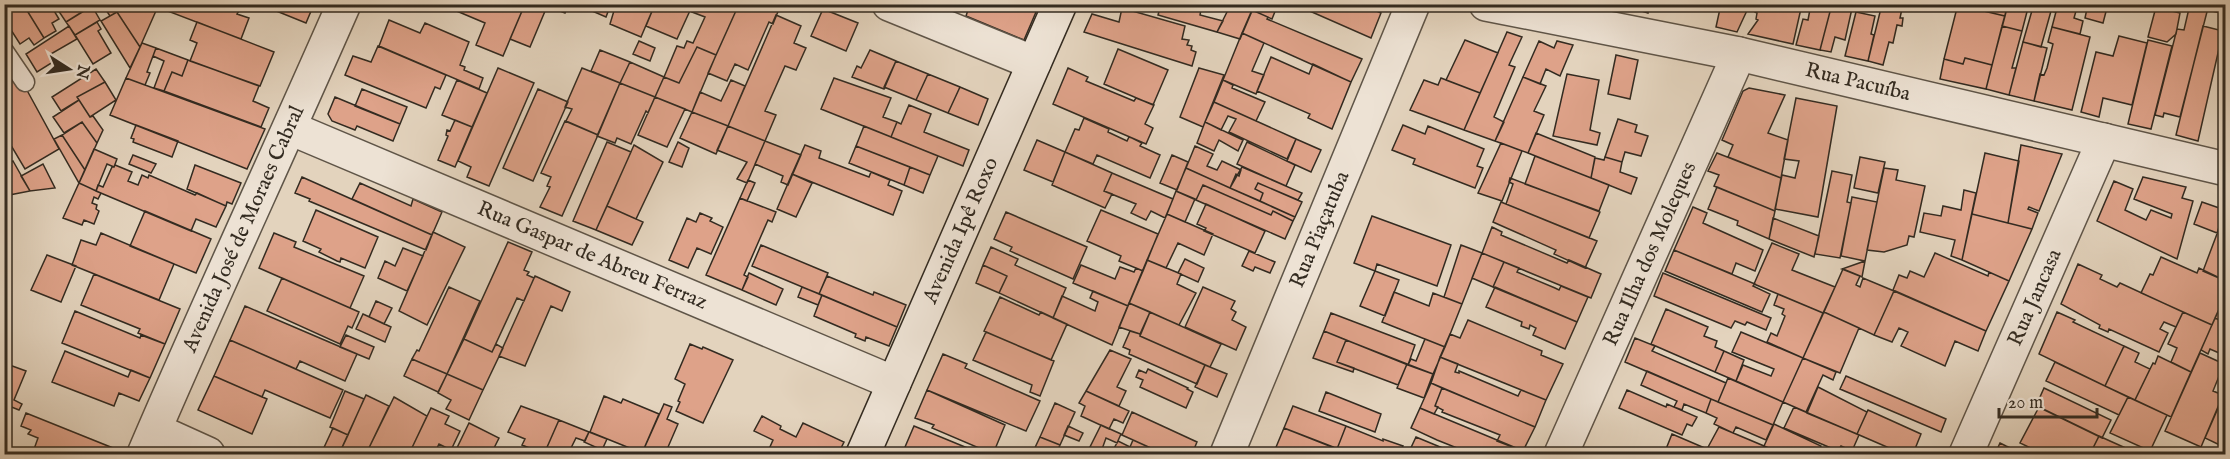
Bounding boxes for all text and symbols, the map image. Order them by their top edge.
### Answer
north arrow [39,39,99,99]
street label: Rua Pacuíba [1803,57,1914,108]
text: N [70,62,93,81]
street label: Avenida José de Moraes Cabral [176,101,311,358]
street label: Avenida Ipê Roxo [917,153,1005,309]
street label: Rua Ilha dos Moleques [1597,158,1703,350]
street label: Rua Piaçatuba [1284,166,1356,292]
street label: Rua Gaspar de Abreu Ferraz [473,195,712,316]
street label: Rua Jancasa [2002,244,2068,350]
scale bar [1999,381,2096,419]
text: 20 m [2008,392,2043,415]

